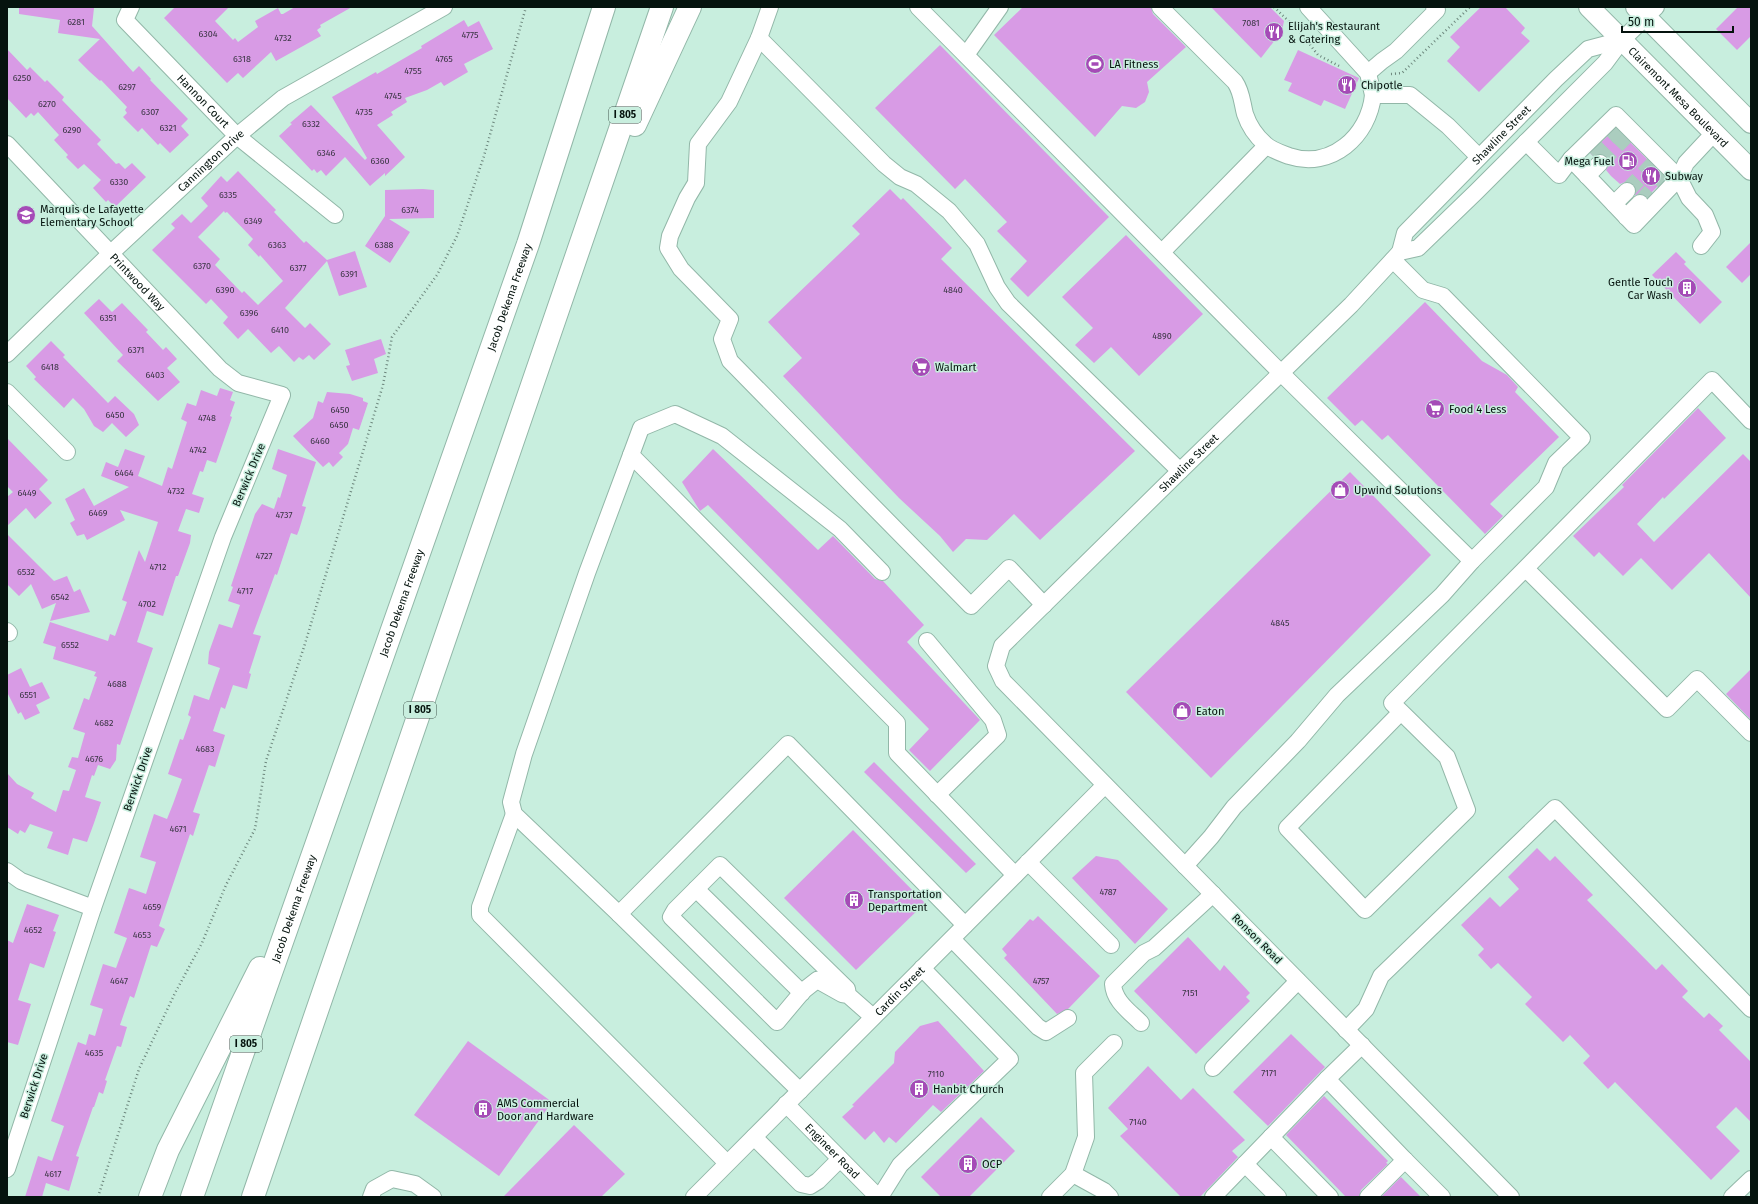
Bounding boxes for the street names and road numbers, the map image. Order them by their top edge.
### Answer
street label: Clairemont Mesa Boulevard [1626,44,1731,150]
street label: Hannon Court [175,72,232,130]
street label: Shawline Street [1469,103,1533,167]
road number: I 805 [609,107,641,123]
street label: Cannington Drive [175,127,246,194]
street label: Jacob Dekema Freeway [484,241,534,353]
street label: Printwood Way [107,251,168,314]
street label: Shawline Street [1156,431,1221,495]
street label: Berwick Drive [230,441,268,509]
street label: Jacob Dekema Freeway [377,547,427,658]
road number: I 805 [404,702,436,718]
street label: Berwick Drive [121,745,155,813]
street label: Jacob Dekema Freeway [269,852,319,964]
street label: Ronson Road [1229,911,1285,967]
street label: Cardin Street [872,963,927,1019]
road number: I 805 [230,1036,262,1052]
street label: Berwick Drive [17,1052,51,1120]
street label: Engineer Road [802,1121,862,1181]

